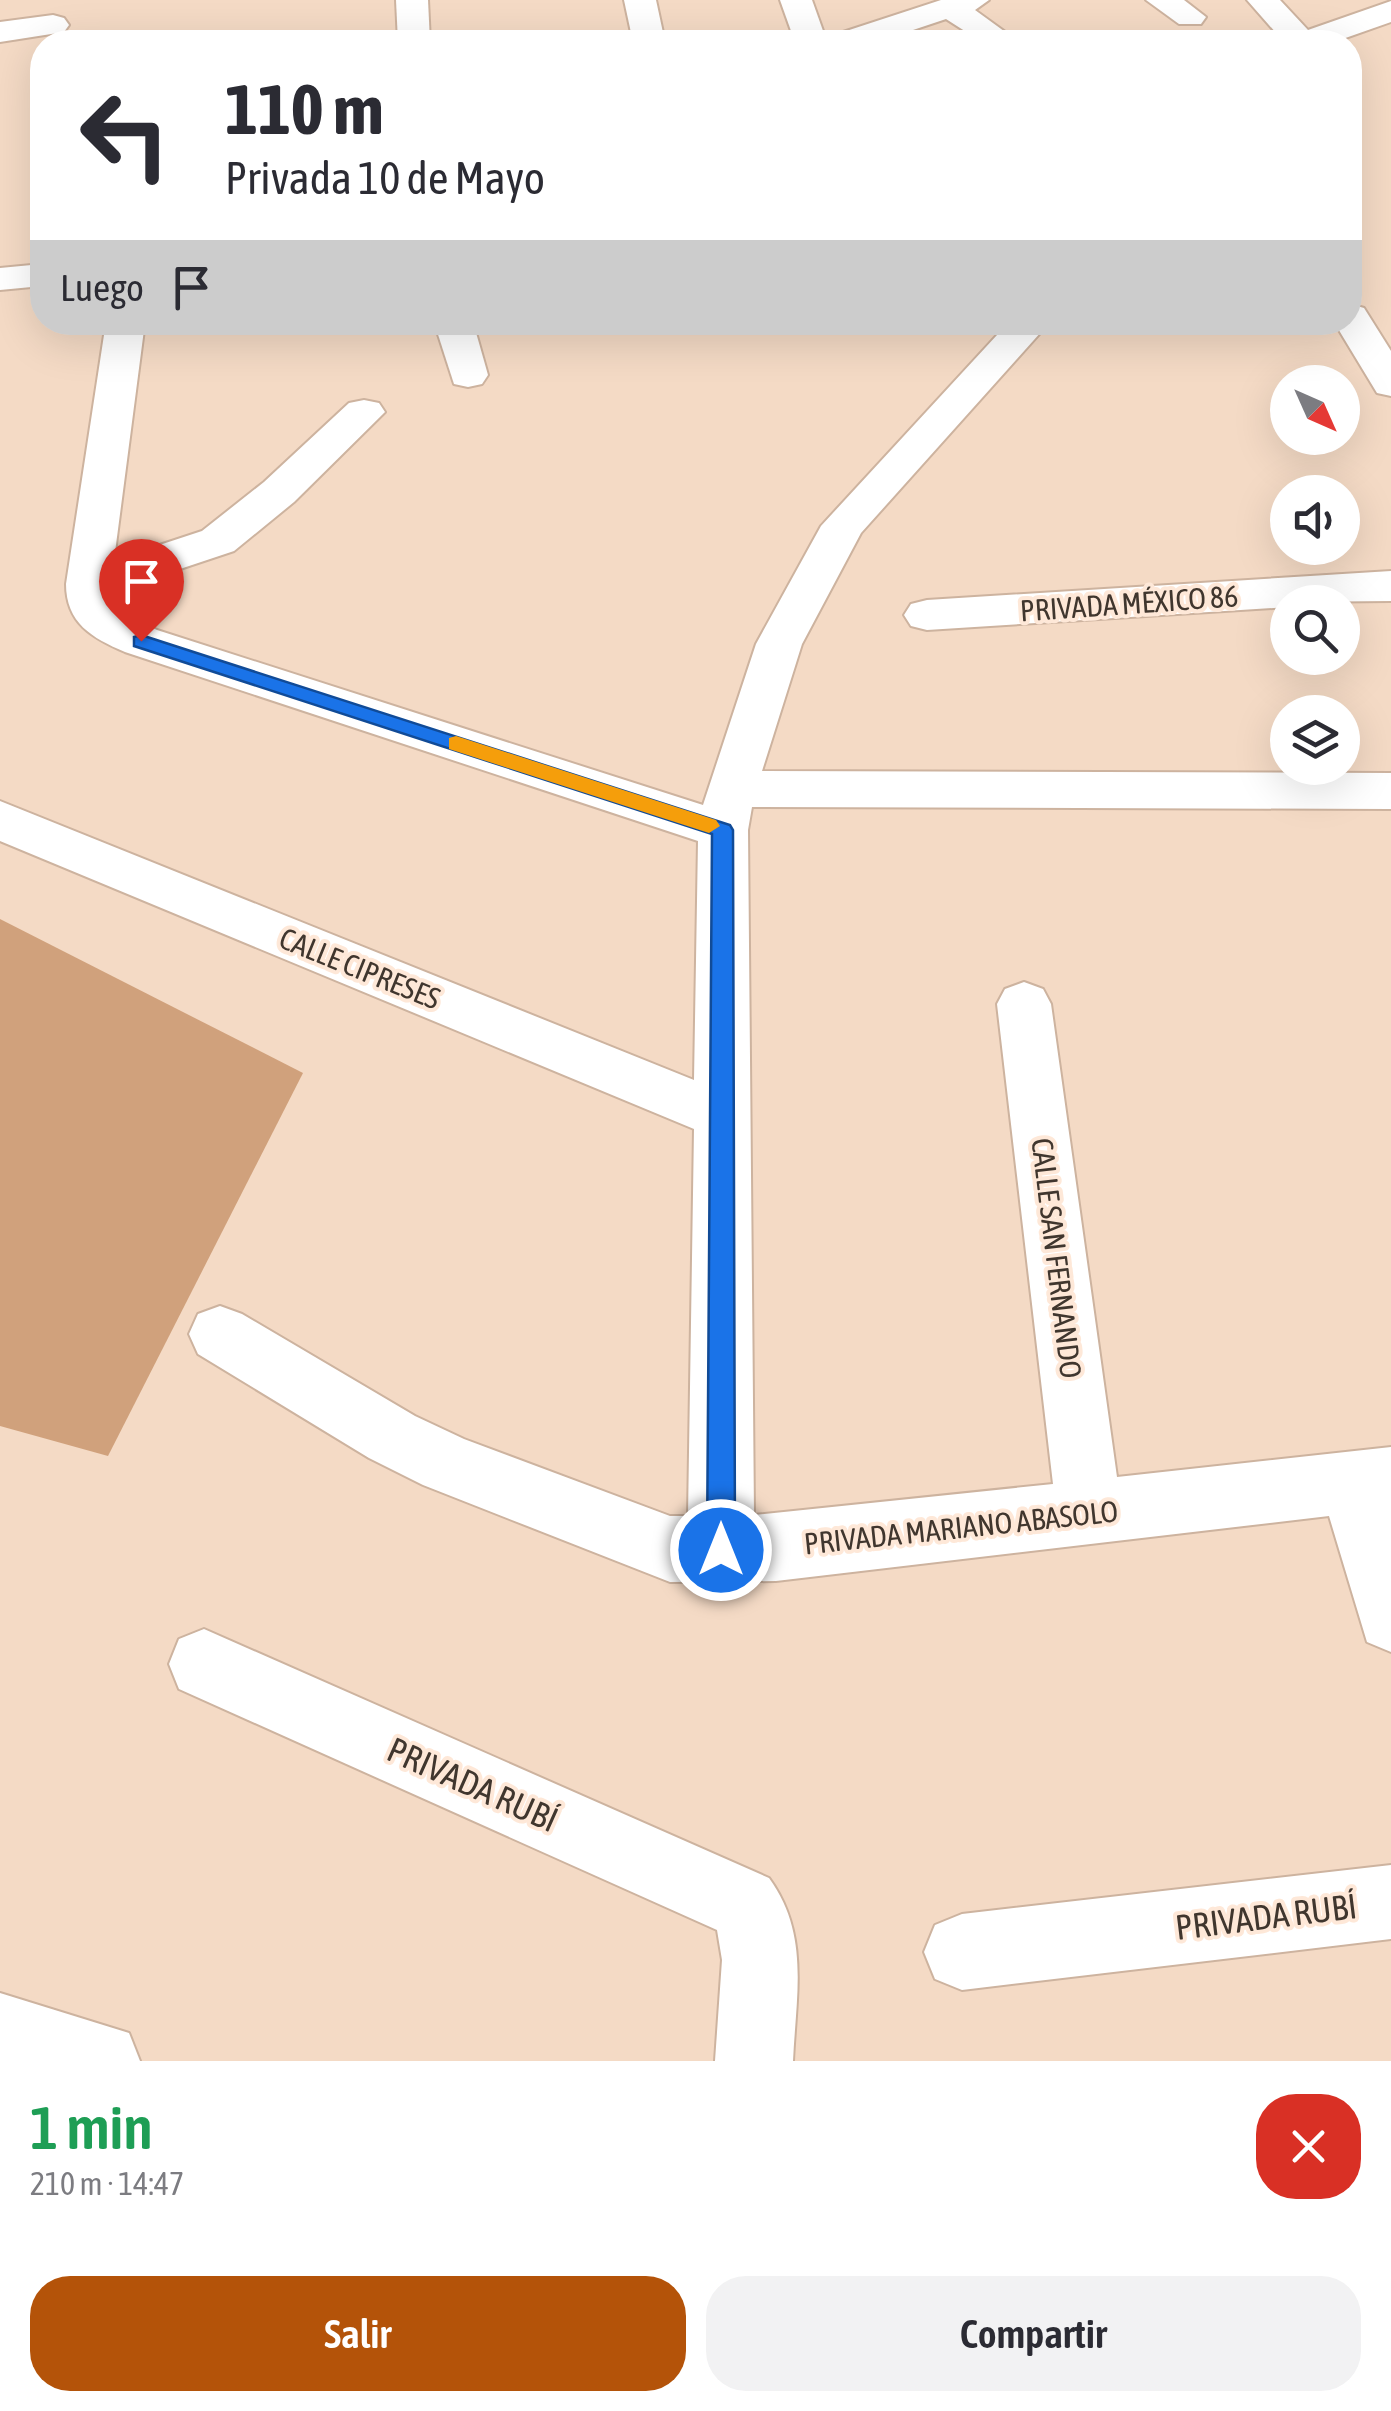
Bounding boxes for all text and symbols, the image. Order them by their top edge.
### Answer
text: 110 m [225,69,384,149]
icon: left [60,70,190,200]
text: Privada 10 de Mayo [225,152,545,204]
icon: arrive [164,260,219,315]
text: Luego [60,266,144,309]
north arrow [1270,365,1360,455]
map controls [1270,365,1360,785]
button: sound [1270,475,1360,565]
pin [99,539,184,642]
icon: arrive [114,554,169,609]
street label: PRIVADA MÉXICO 86 [1019,578,1239,628]
button: search [1270,585,1360,675]
button: layers [1270,695,1360,785]
street label: CALLE CIPRESES [275,920,445,1016]
street label: CALLE SAN FERNANDO [1025,1136,1089,1380]
street label: PRIVADA MARIANO ABASOLO [802,1494,1120,1560]
position arrow [669,1498,773,1602]
street label: PRIVADA RUBÍ [382,1729,564,1839]
street label: PRIVADA RUBÍ [1173,1885,1359,1947]
text: 1 min [30,2093,153,2162]
button: close [1256,2094,1361,2199]
text: 210 m · 14:47 [30,2165,184,2202]
button: Salir [30,2276,686,2391]
button: Compartir [706,2276,1361,2391]

